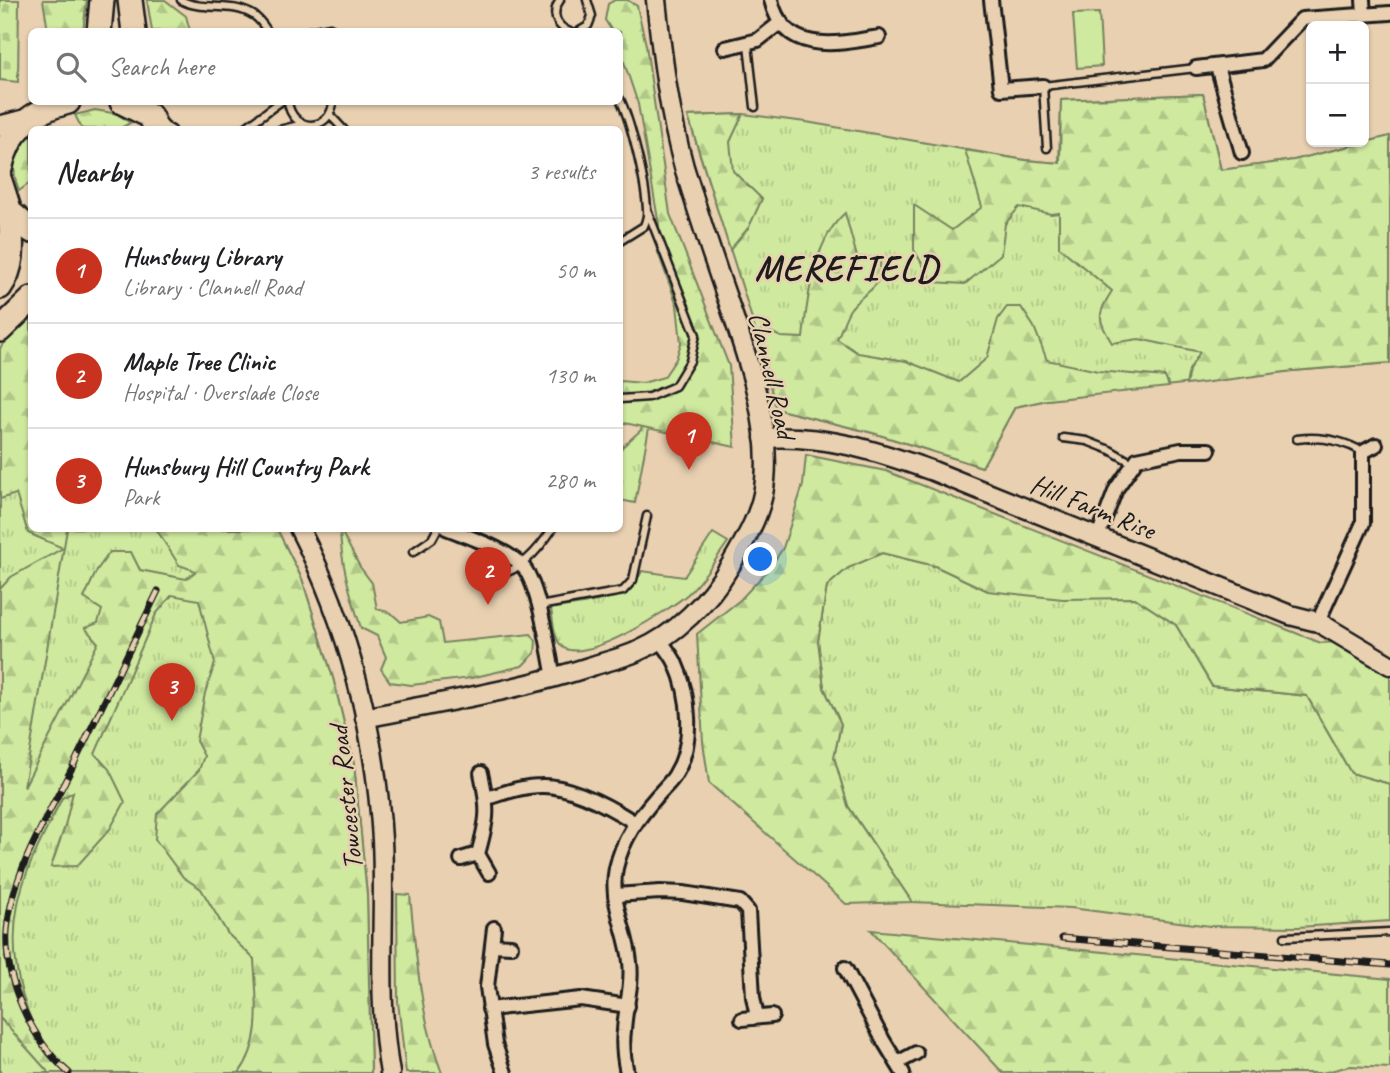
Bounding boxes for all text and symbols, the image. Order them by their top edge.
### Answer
map controls [1306,21,1369,147]
button: + [1306,21,1369,84]
search box [28,28,623,105]
icon: search [52,48,90,86]
text: Search here [108,50,214,83]
button: − [1306,84,1369,147]
text: Nearby [56,153,132,191]
text: 3 results [528,157,595,186]
text: Hunsbury Library [123,240,281,273]
district label: MEREFIELD [755,246,941,291]
text: 1 [74,256,84,285]
text: 50 m [556,256,595,285]
text: Library · Clannell Road [123,273,302,302]
street label: Clannell Road [741,308,805,446]
text: Maple Tree Clinic [123,345,276,378]
text: 2 [74,361,84,390]
text: 130 m [546,361,595,390]
text: Hospital · Overslade Close [123,378,318,407]
pin: 1 [666,412,712,470]
text: Hunsbury Hill Country Park [123,450,369,483]
text: 3 [74,466,84,495]
text: 280 m [546,466,595,495]
street label: Hill Farm Rise [1025,466,1162,548]
text: Park [123,483,159,512]
your location [743,542,777,576]
pin: 2 [465,547,511,605]
pin: 3 [149,663,195,721]
street label: Towcester Road [320,720,370,872]

